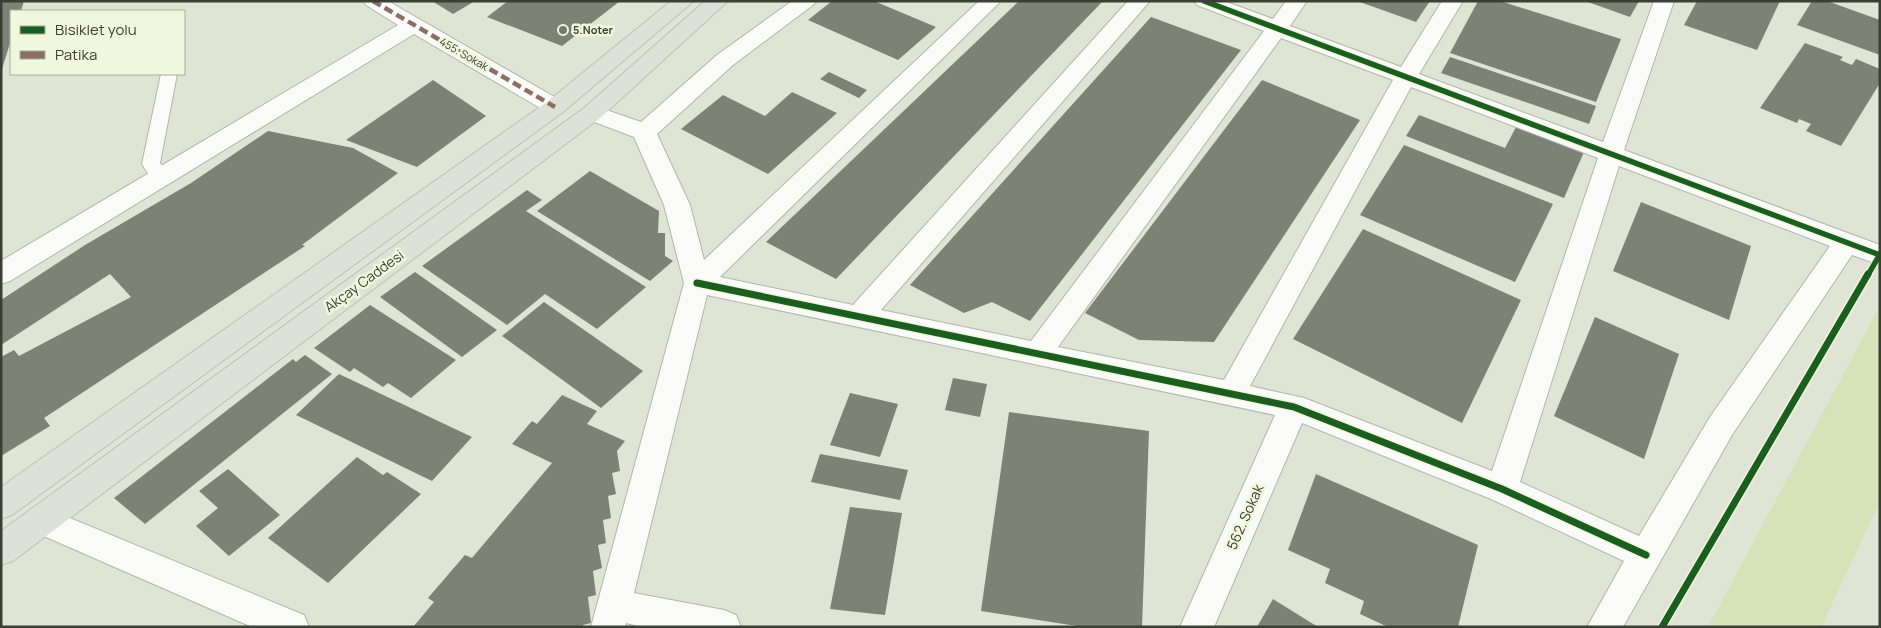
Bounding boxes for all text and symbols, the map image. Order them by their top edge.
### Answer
legend [10,10,185,75]
text: Bisiklet yolu [55,19,137,40]
place label: 5.Noter [573,22,614,37]
marker: 5.Noter [557,24,569,36]
street label: 455. Sokak [437,33,492,74]
text: Patika [55,44,97,65]
street label: Akçay Caddesi [320,245,407,316]
street label: 562. Sokak [1222,480,1268,552]

